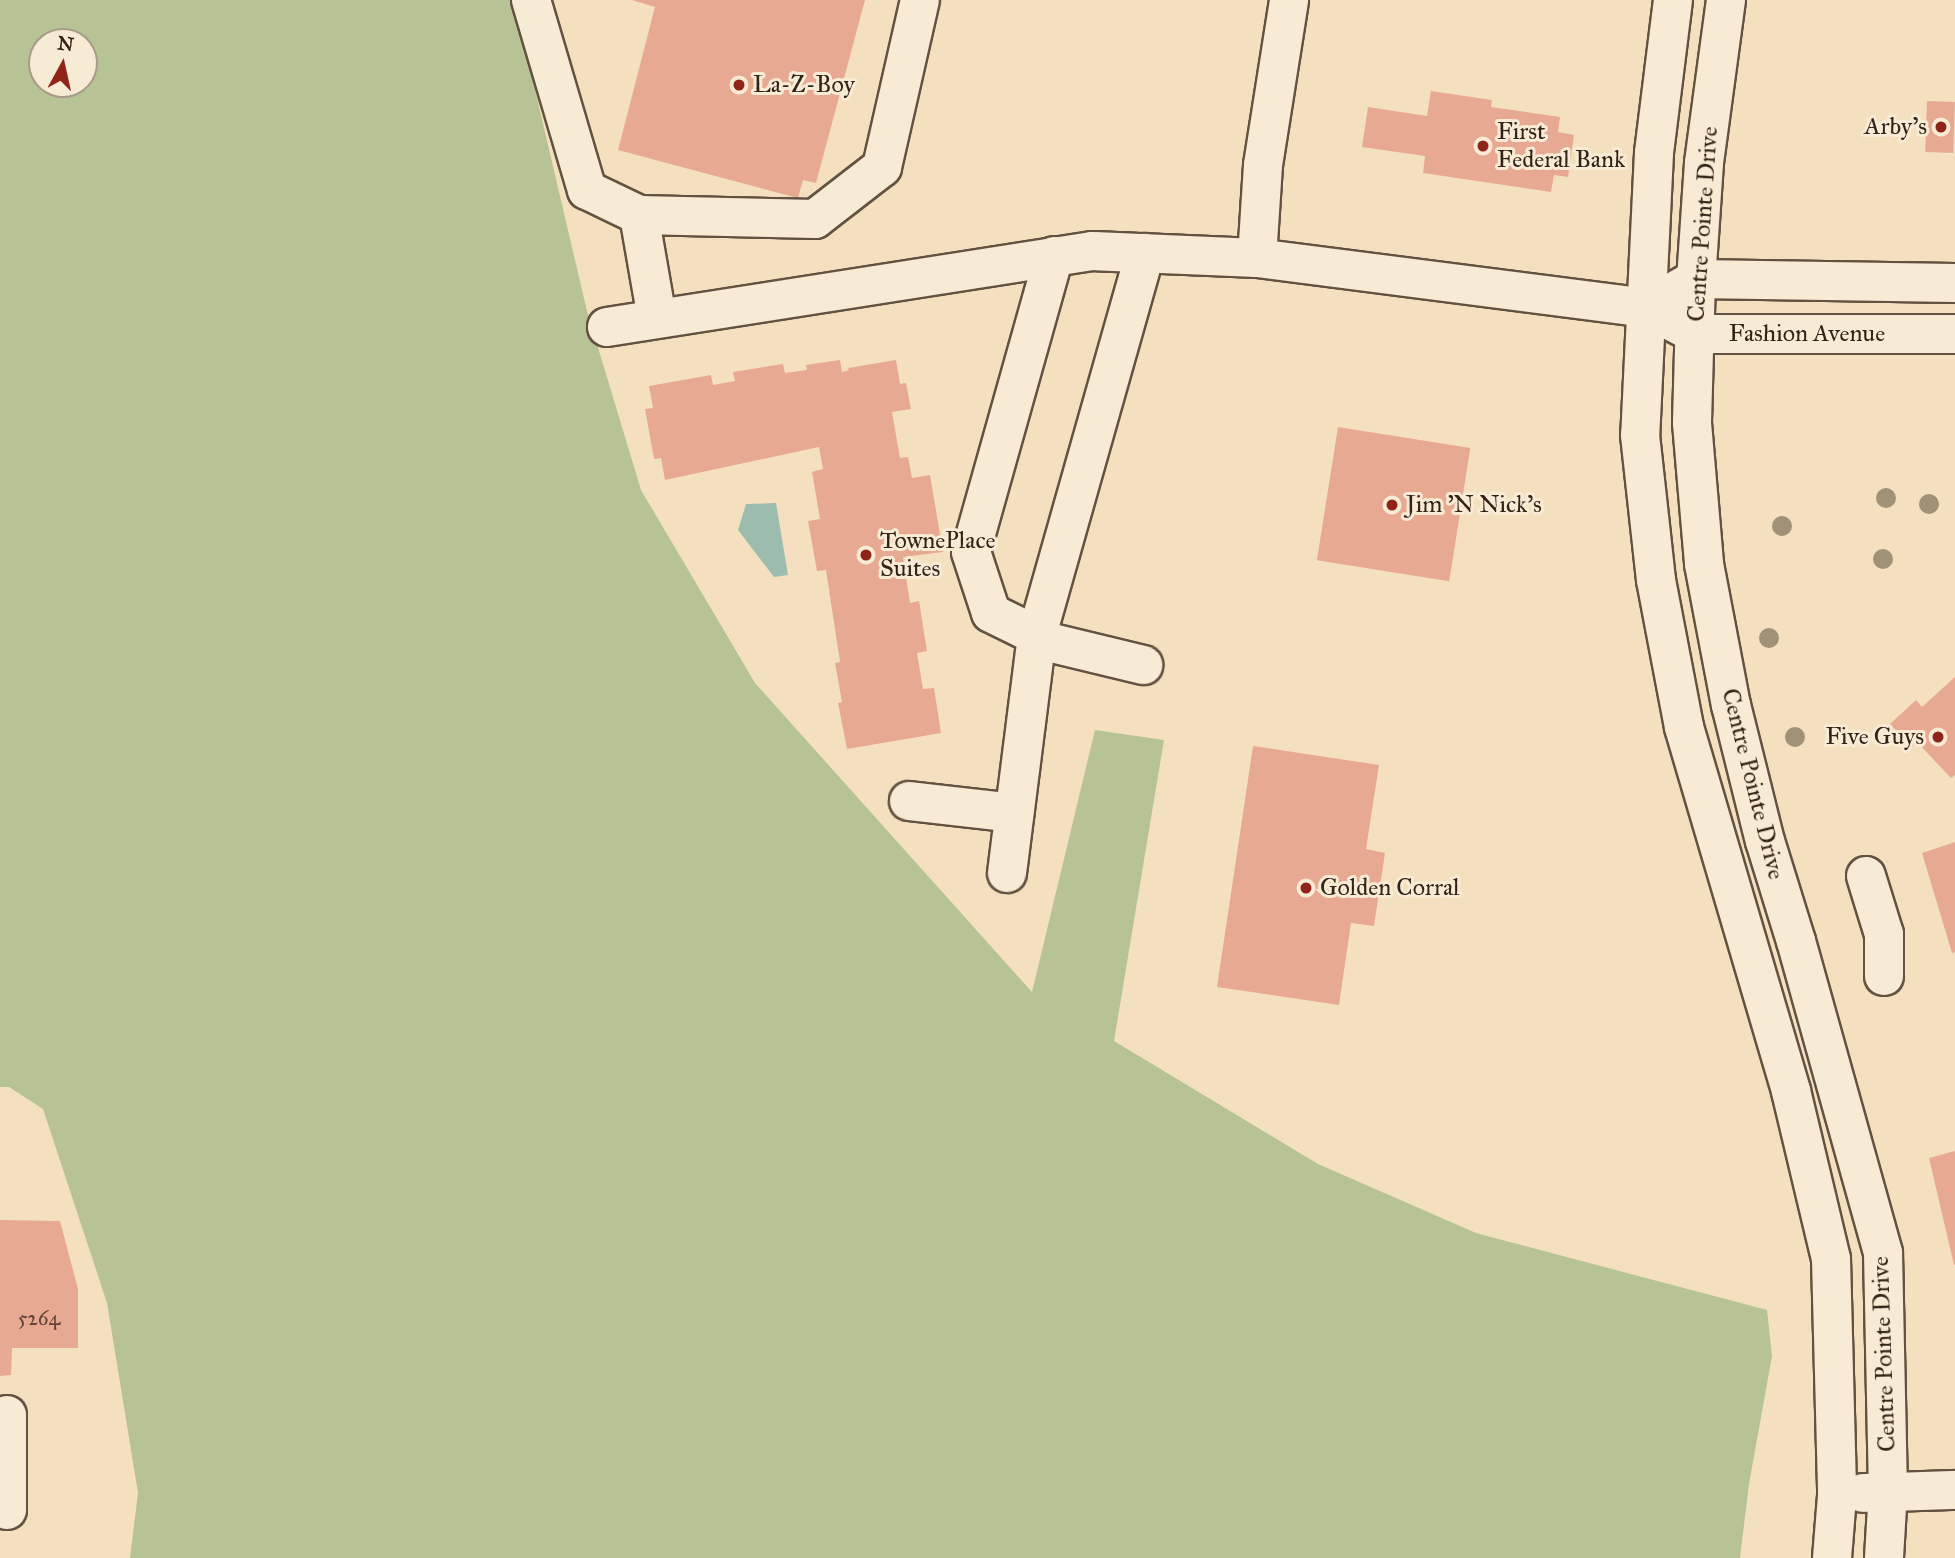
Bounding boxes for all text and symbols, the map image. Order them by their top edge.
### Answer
north arrow [28,28,98,98]
text: N [56,31,75,56]
place label: La-Z-Boy [753,71,855,99]
marker: La-Z-Boy [731,77,747,93]
place label: Arby's [1864,113,1927,141]
place label: First Federal Bank [1497,118,1625,174]
marker: Arby's [1933,119,1949,135]
street label: Centre Pointe Drive [1682,125,1724,323]
marker: First Federal Bank [1475,138,1491,154]
street label: Fashion Avenue [1729,320,1885,348]
place label: Jim 'N Nick's [1406,491,1542,519]
marker: Jim 'N Nick's [1384,497,1400,513]
place label: TownePlace Suites [880,527,996,583]
marker: TownePlace Suites [858,547,874,563]
street label: Centre Pointe Drive [1715,686,1791,882]
place label: Five Guys [1825,723,1924,751]
marker: Five Guys [1930,729,1946,745]
place label: Golden Corral [1320,874,1460,902]
marker: Golden Corral [1298,880,1314,896]
street label: Centre Pointe Drive [1866,1256,1902,1452]
house number: 5264 [18,1305,60,1331]

